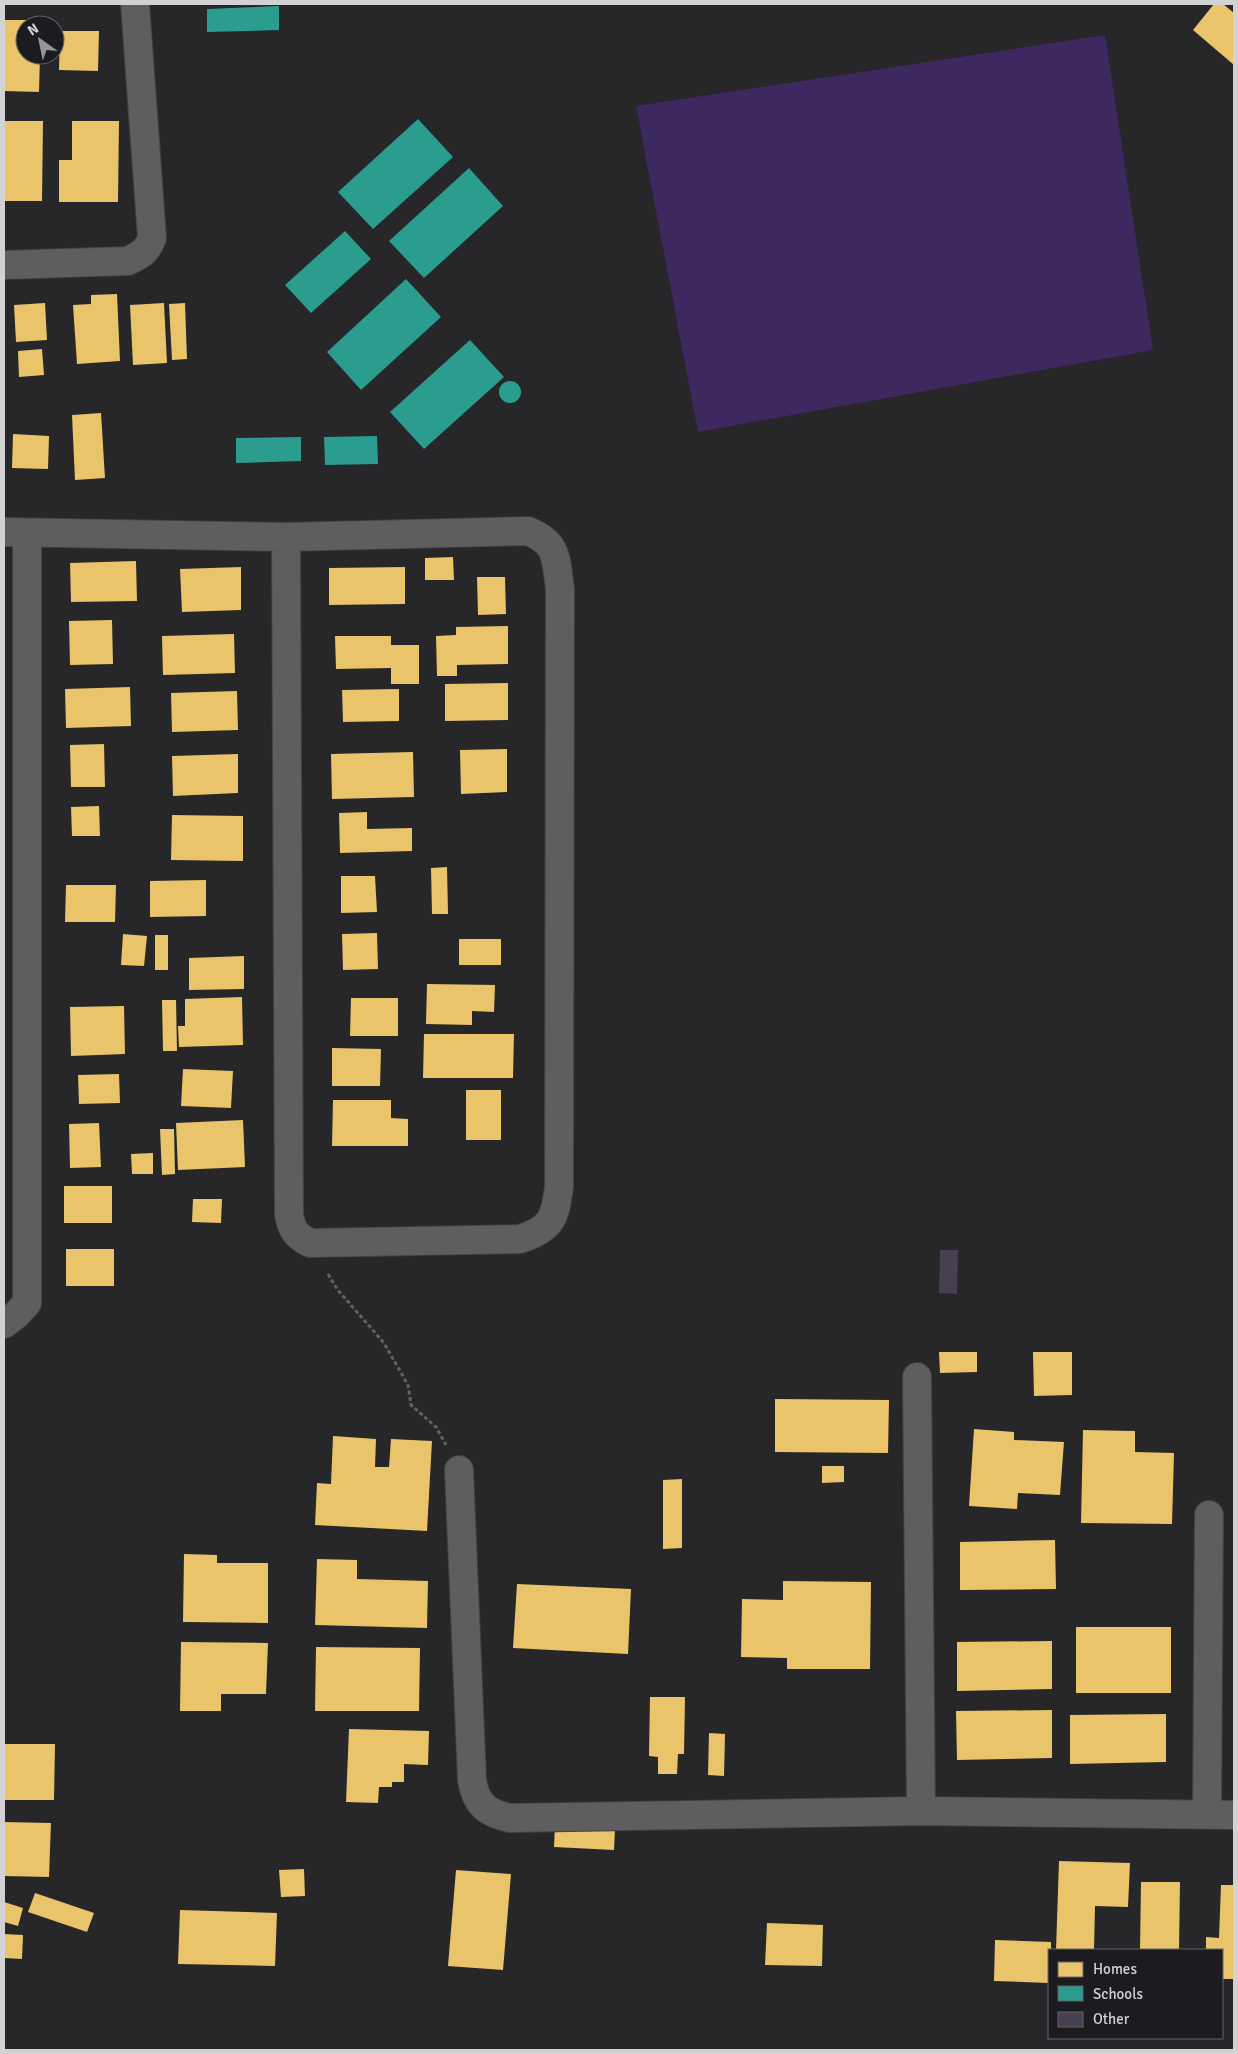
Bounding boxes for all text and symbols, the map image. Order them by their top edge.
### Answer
north arrow [15,15,65,65]
text: N [24,20,42,39]
legend [1048,1949,1223,2039]
text: Homes [1093,1960,1137,1978]
text: Schools [1093,1985,1144,2003]
text: Other [1093,2010,1130,2028]

